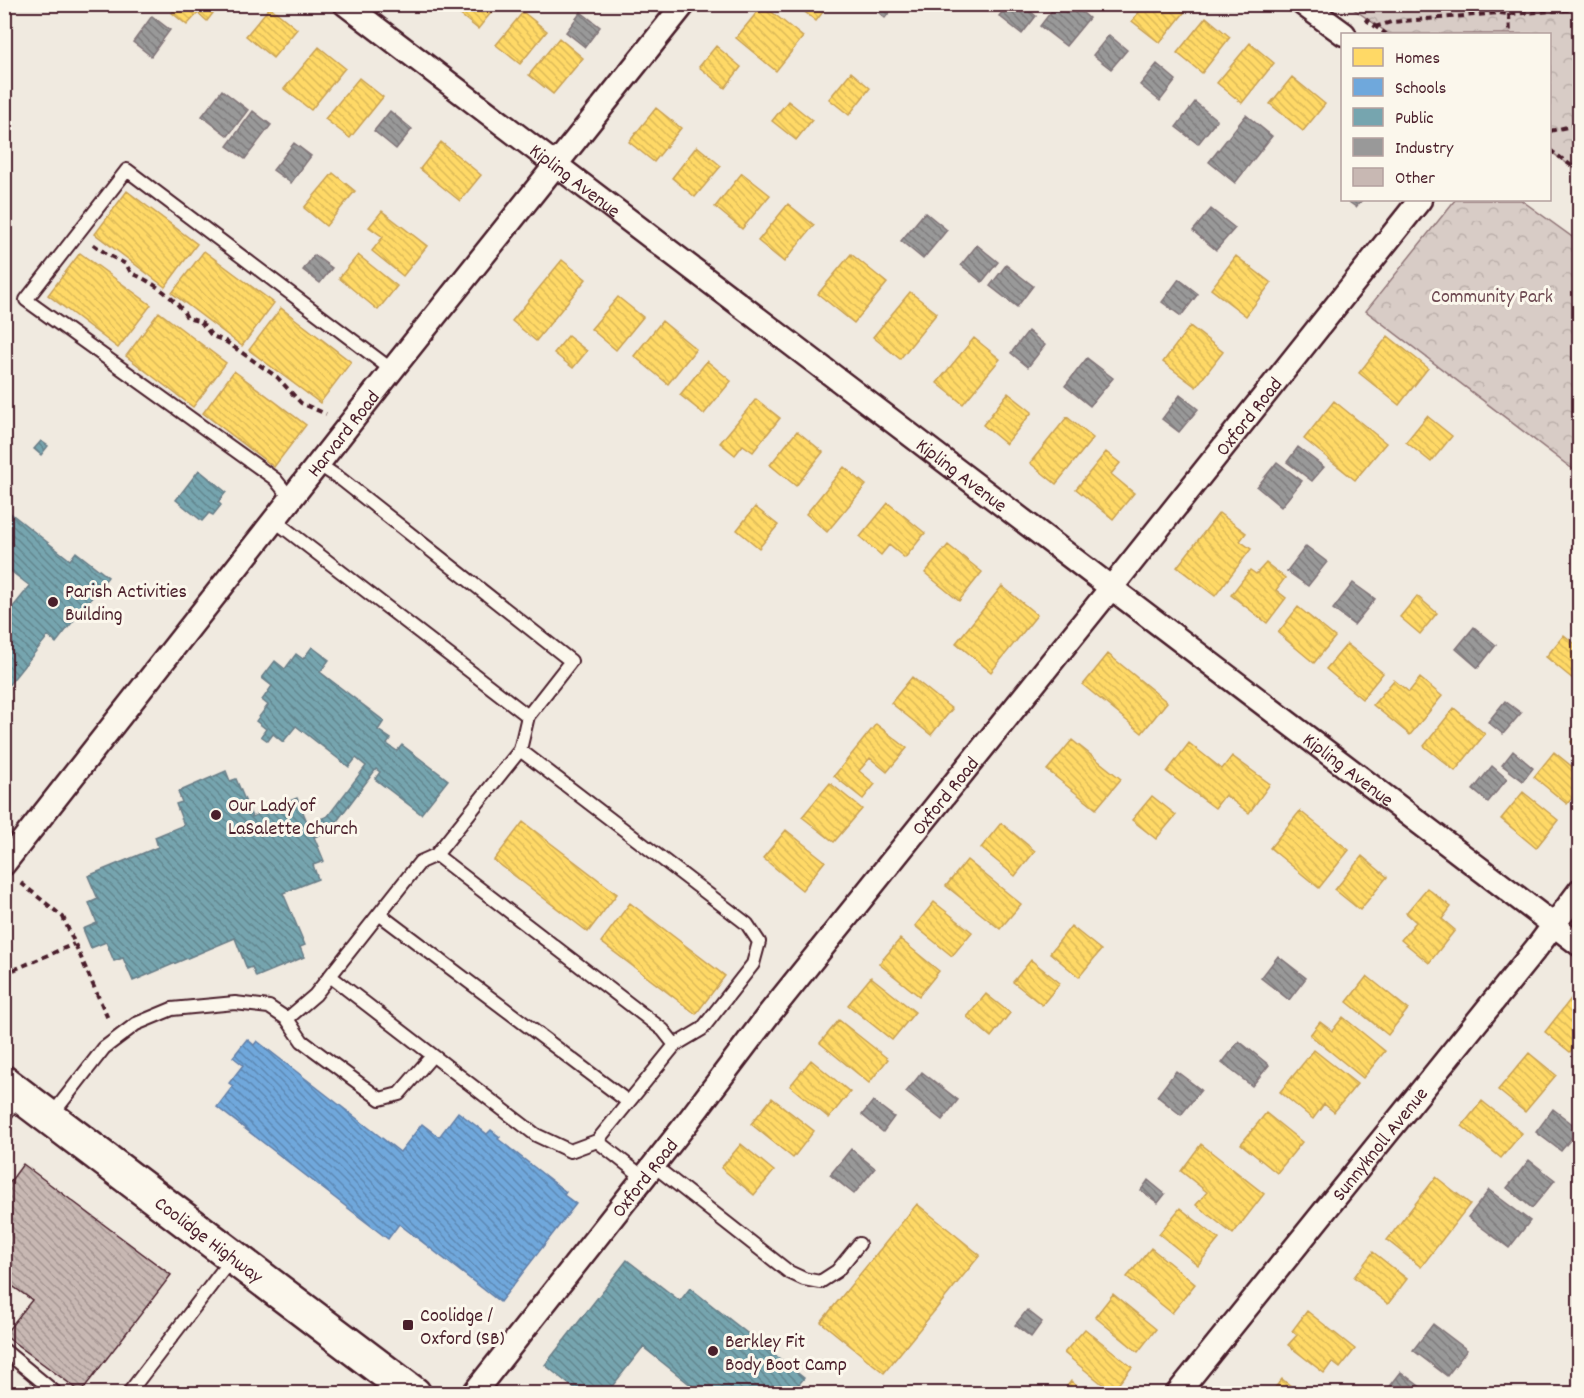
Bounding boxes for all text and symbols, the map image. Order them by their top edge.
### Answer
legend [1341,33,1551,201]
text: Homes [1395,47,1440,72]
text: Schools [1395,77,1446,102]
text: Public [1395,107,1434,132]
text: Industry [1395,137,1454,162]
street label: Kipling Avenue [522,138,625,226]
text: Other [1395,167,1435,192]
park label: Community Park [1431,284,1553,312]
street label: Oxford Road [1210,372,1291,463]
street label: Harvard Road [302,385,388,484]
street label: Kipling Avenue [909,433,1012,521]
place label: Parish Activities Building [65,579,187,630]
marker: Parish Activities Building [46,595,60,609]
street label: Kipling Avenue [1296,727,1399,815]
street label: Oxford Road [907,752,987,843]
place label: Our Lady of LaSalette Church [228,793,358,844]
marker: Our Lady of LaSalette Church [209,808,223,822]
street label: Sunnyknoll Avenue [1327,1082,1436,1208]
street label: Oxford Road [606,1134,686,1225]
street label: Coolidge Highway [148,1191,269,1292]
place label: Coolidge / Oxford (SB) [420,1303,505,1354]
marker: Coolidge / Oxford (SB) [401,1318,415,1332]
place label: Berkley Fit Body Boot Camp [725,1329,847,1380]
marker: Berkley Fit Body Boot Camp [706,1344,720,1358]

